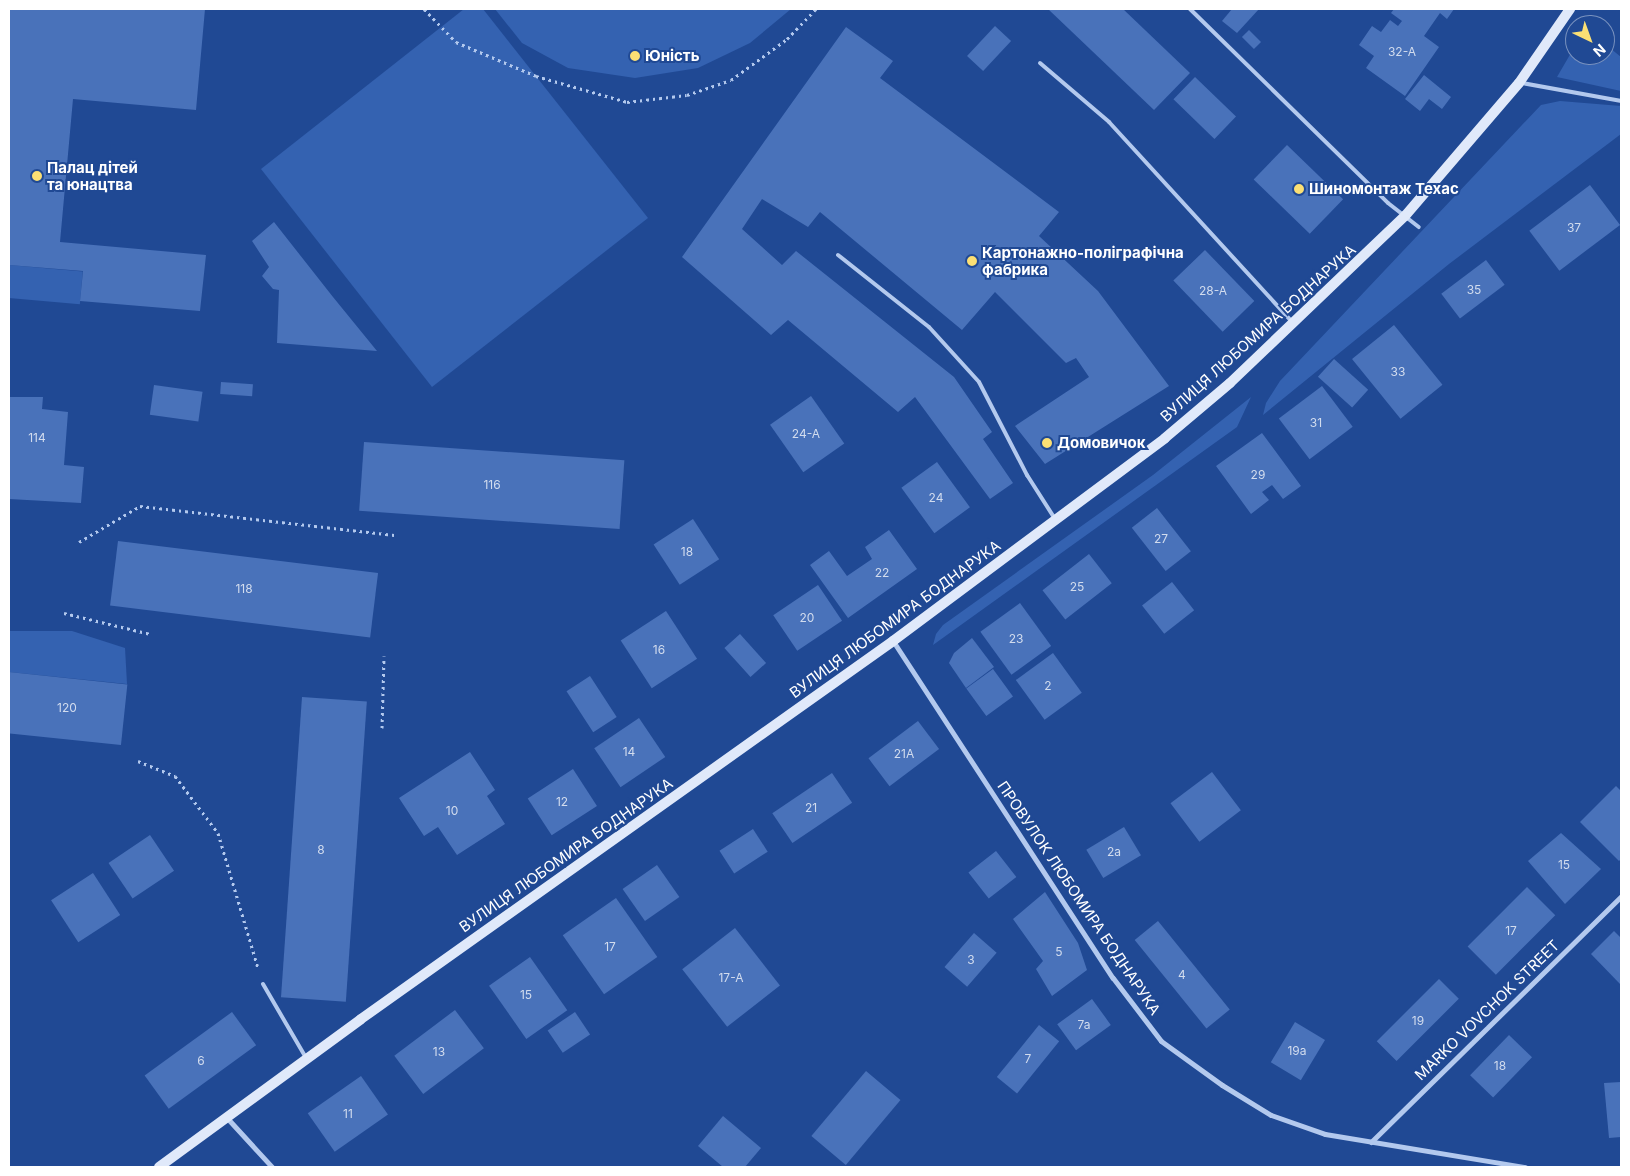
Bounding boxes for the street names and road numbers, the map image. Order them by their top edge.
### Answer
street label: ВУЛИЦЯ ЛЮБОМИРА БОДНАРУКА [1157,241,1359,425]
street label: ВУЛИЦЯ ЛЮБОМИРА БОДНАРУКА [786,536,1004,702]
street label: ВУЛИЦЯ ЛЮБОМИРА БОДНАРУКА [456,774,676,936]
street label: ПРОВУЛОК ЛЮБОМИРА БОДНАРУКА [994,778,1164,1018]
street label: MARKO VOVCHOK STREET [1411,936,1563,1084]

